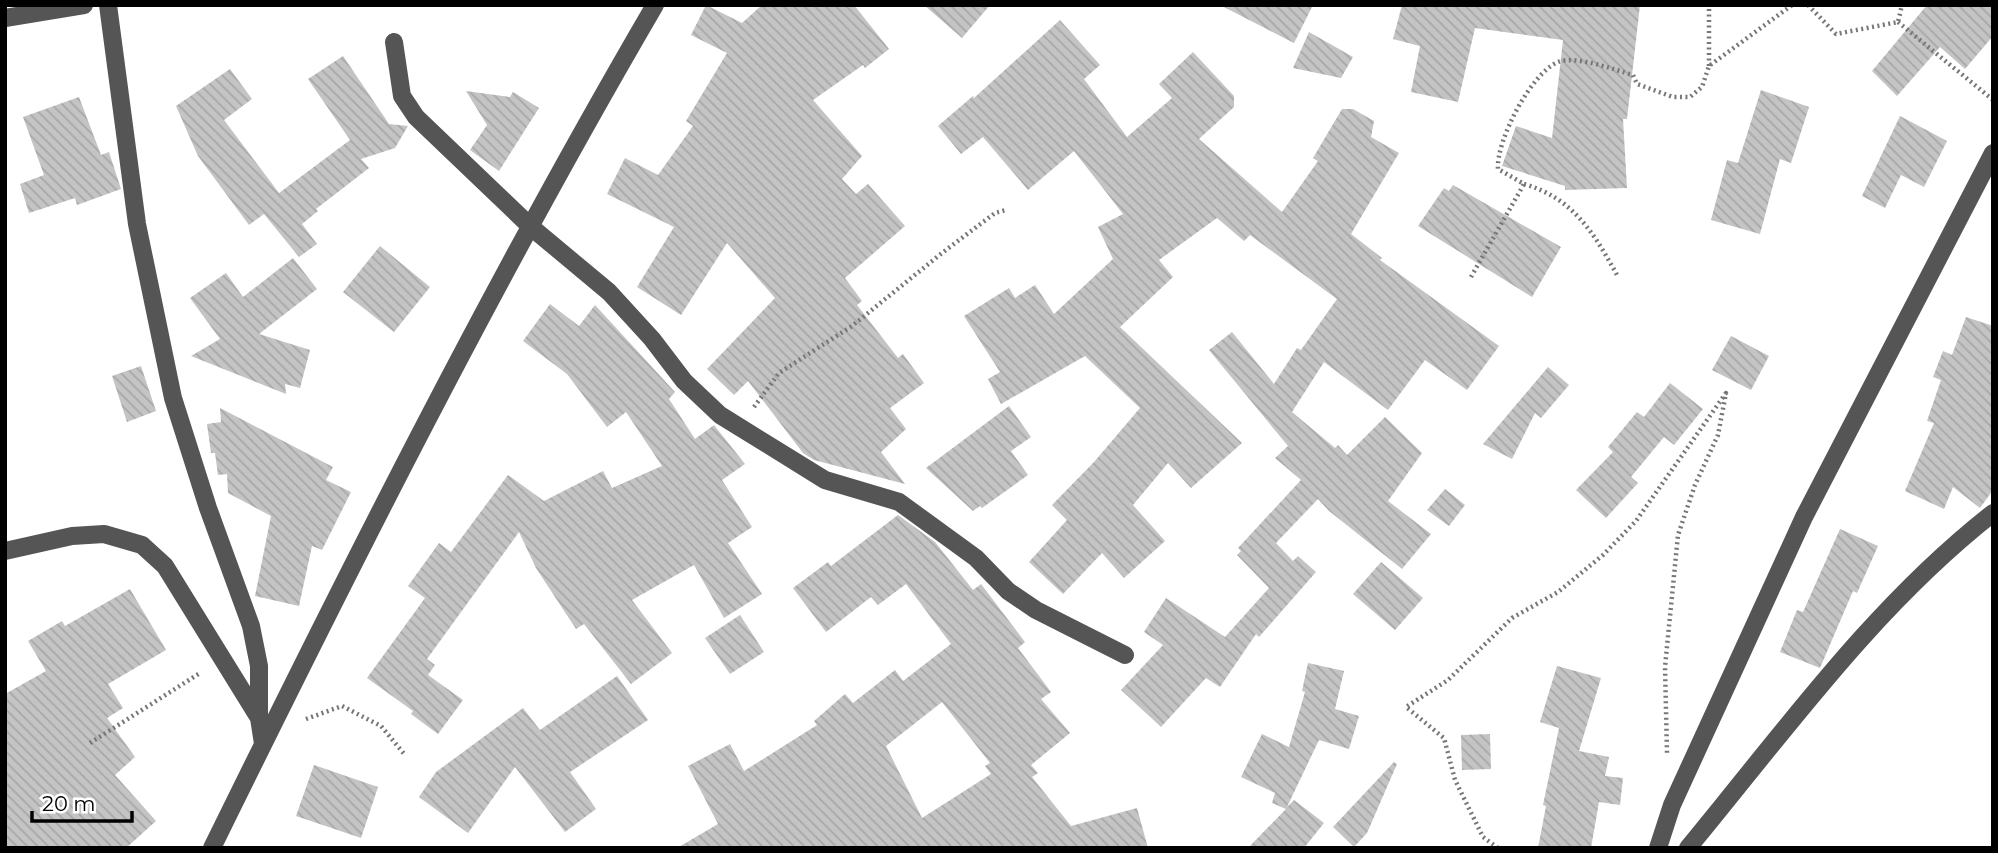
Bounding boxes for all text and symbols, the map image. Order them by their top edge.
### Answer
scale bar [32,780,131,824]
text: 20 m [42,791,96,816]

